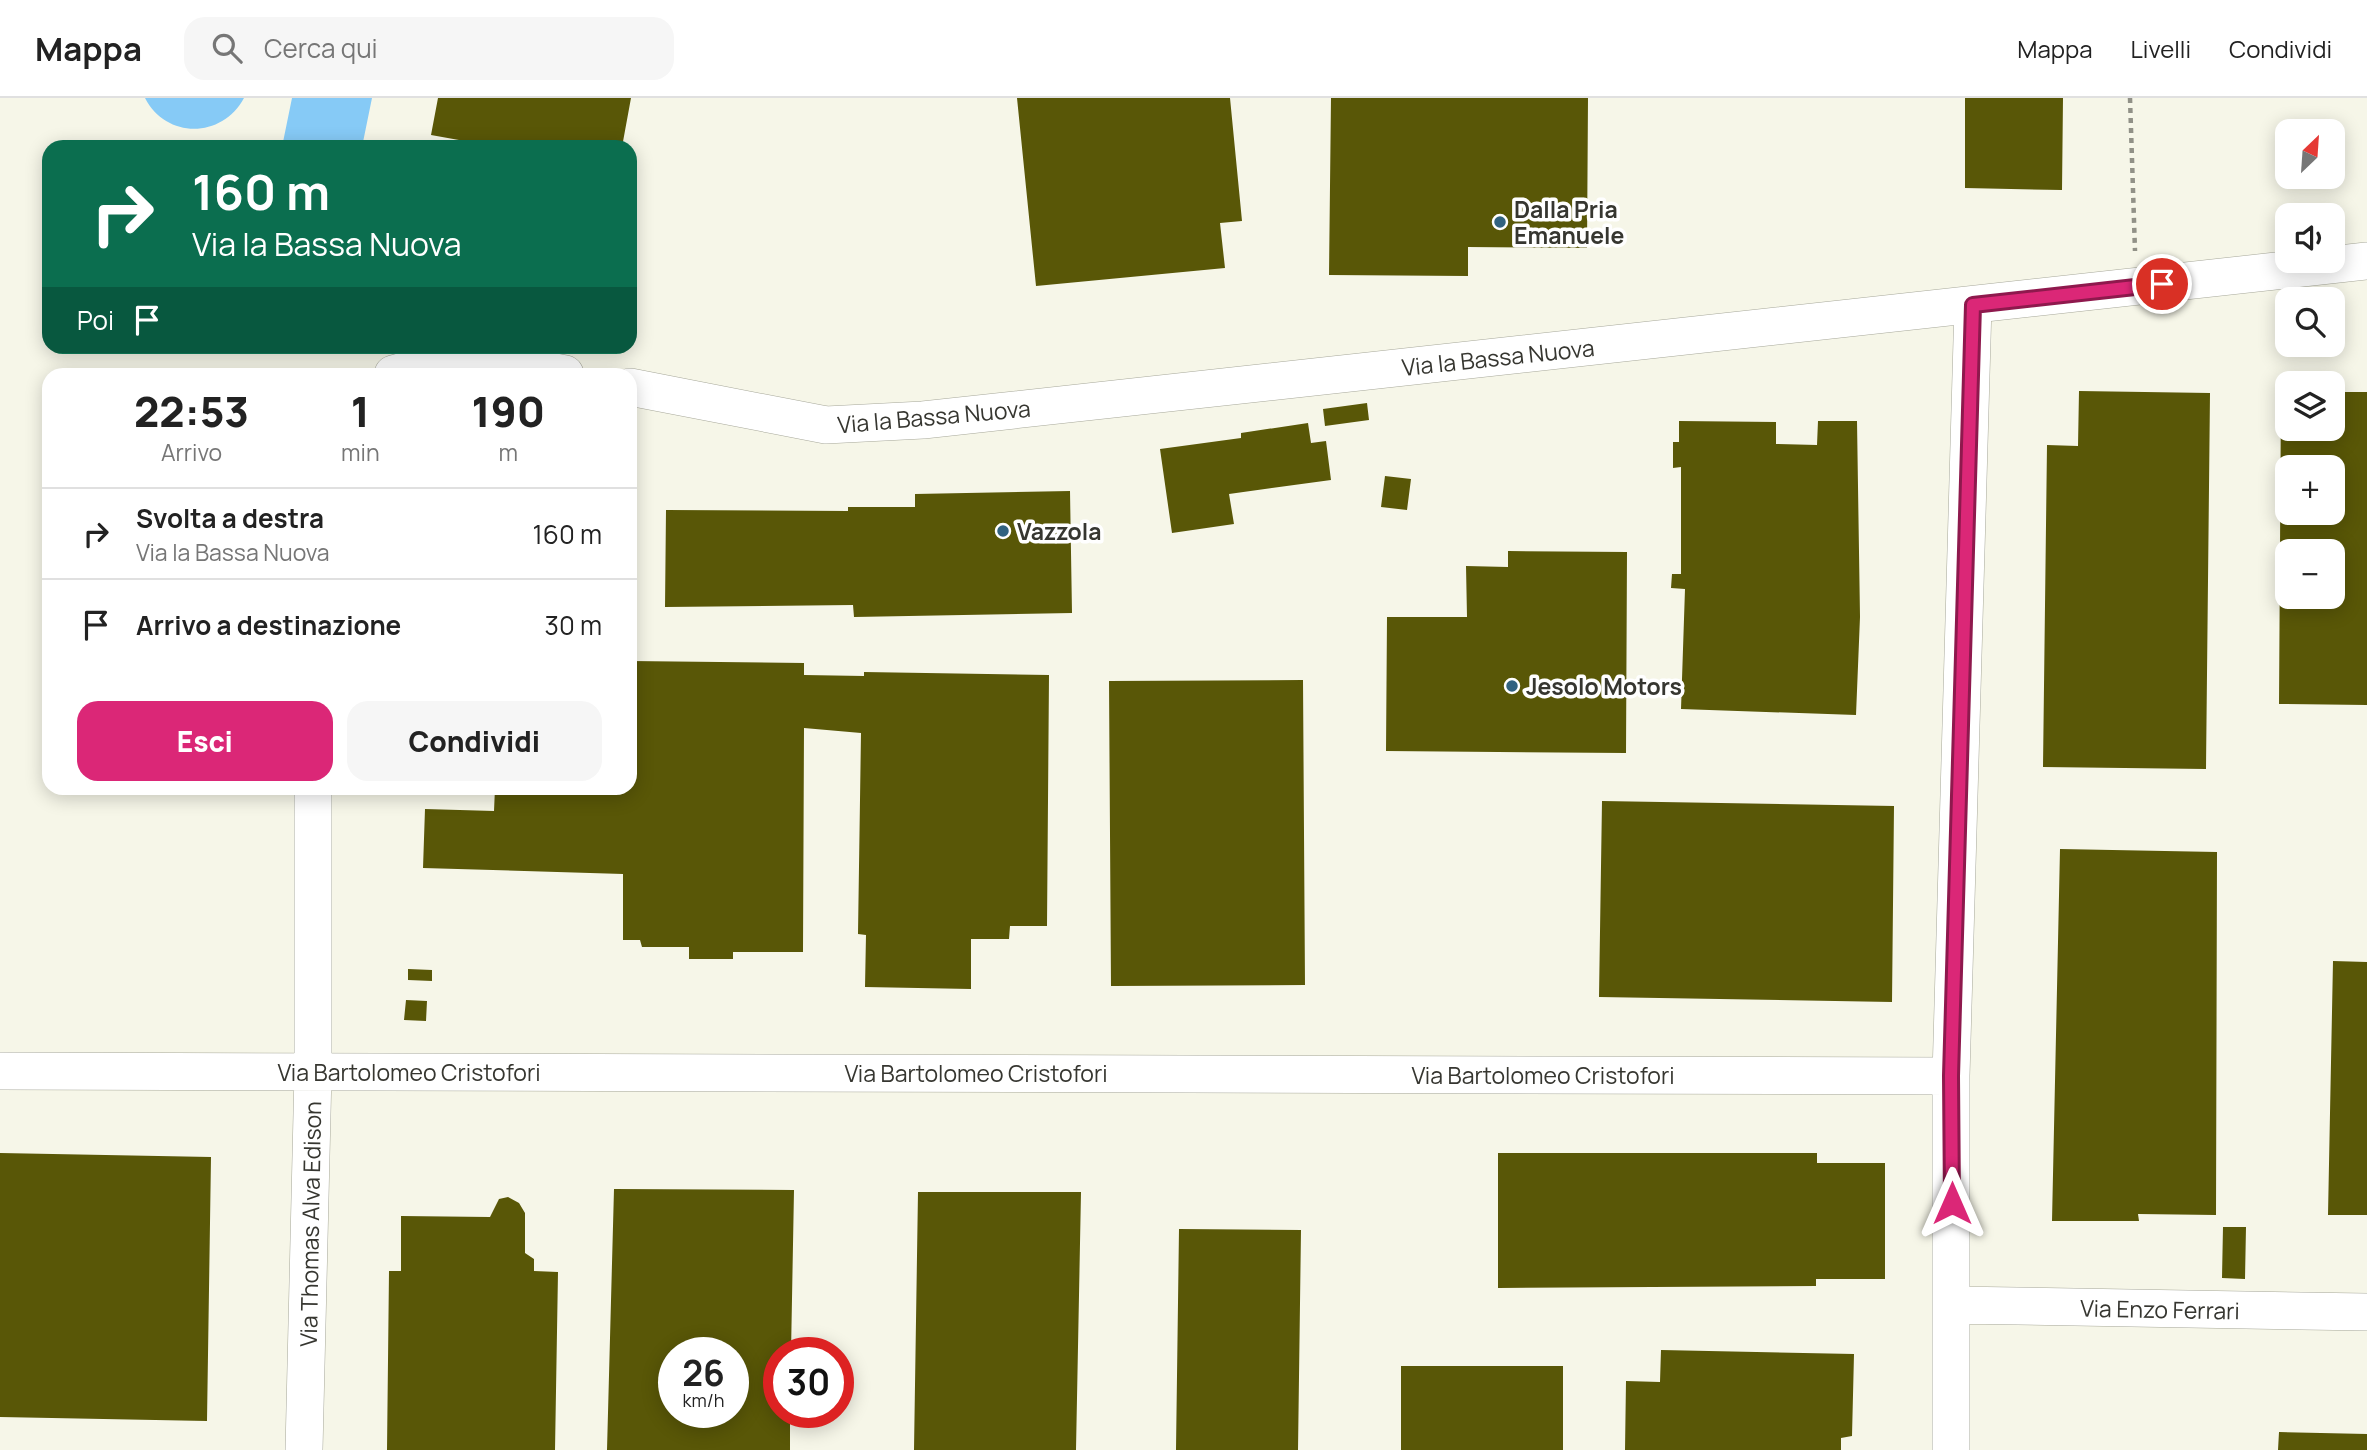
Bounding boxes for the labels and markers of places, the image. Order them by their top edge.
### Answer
place label: Dalla Pria Emanuele [1514,193,1624,251]
marker: Dalla Pria Emanuele [1492,214,1508,230]
pin [2132,254,2192,314]
place label: Vazzola [1017,515,1101,547]
marker: Vazzola [995,523,1011,539]
place label: Jesolo Motors [1526,670,1682,702]
marker: Jesolo Motors [1504,678,1520,694]

